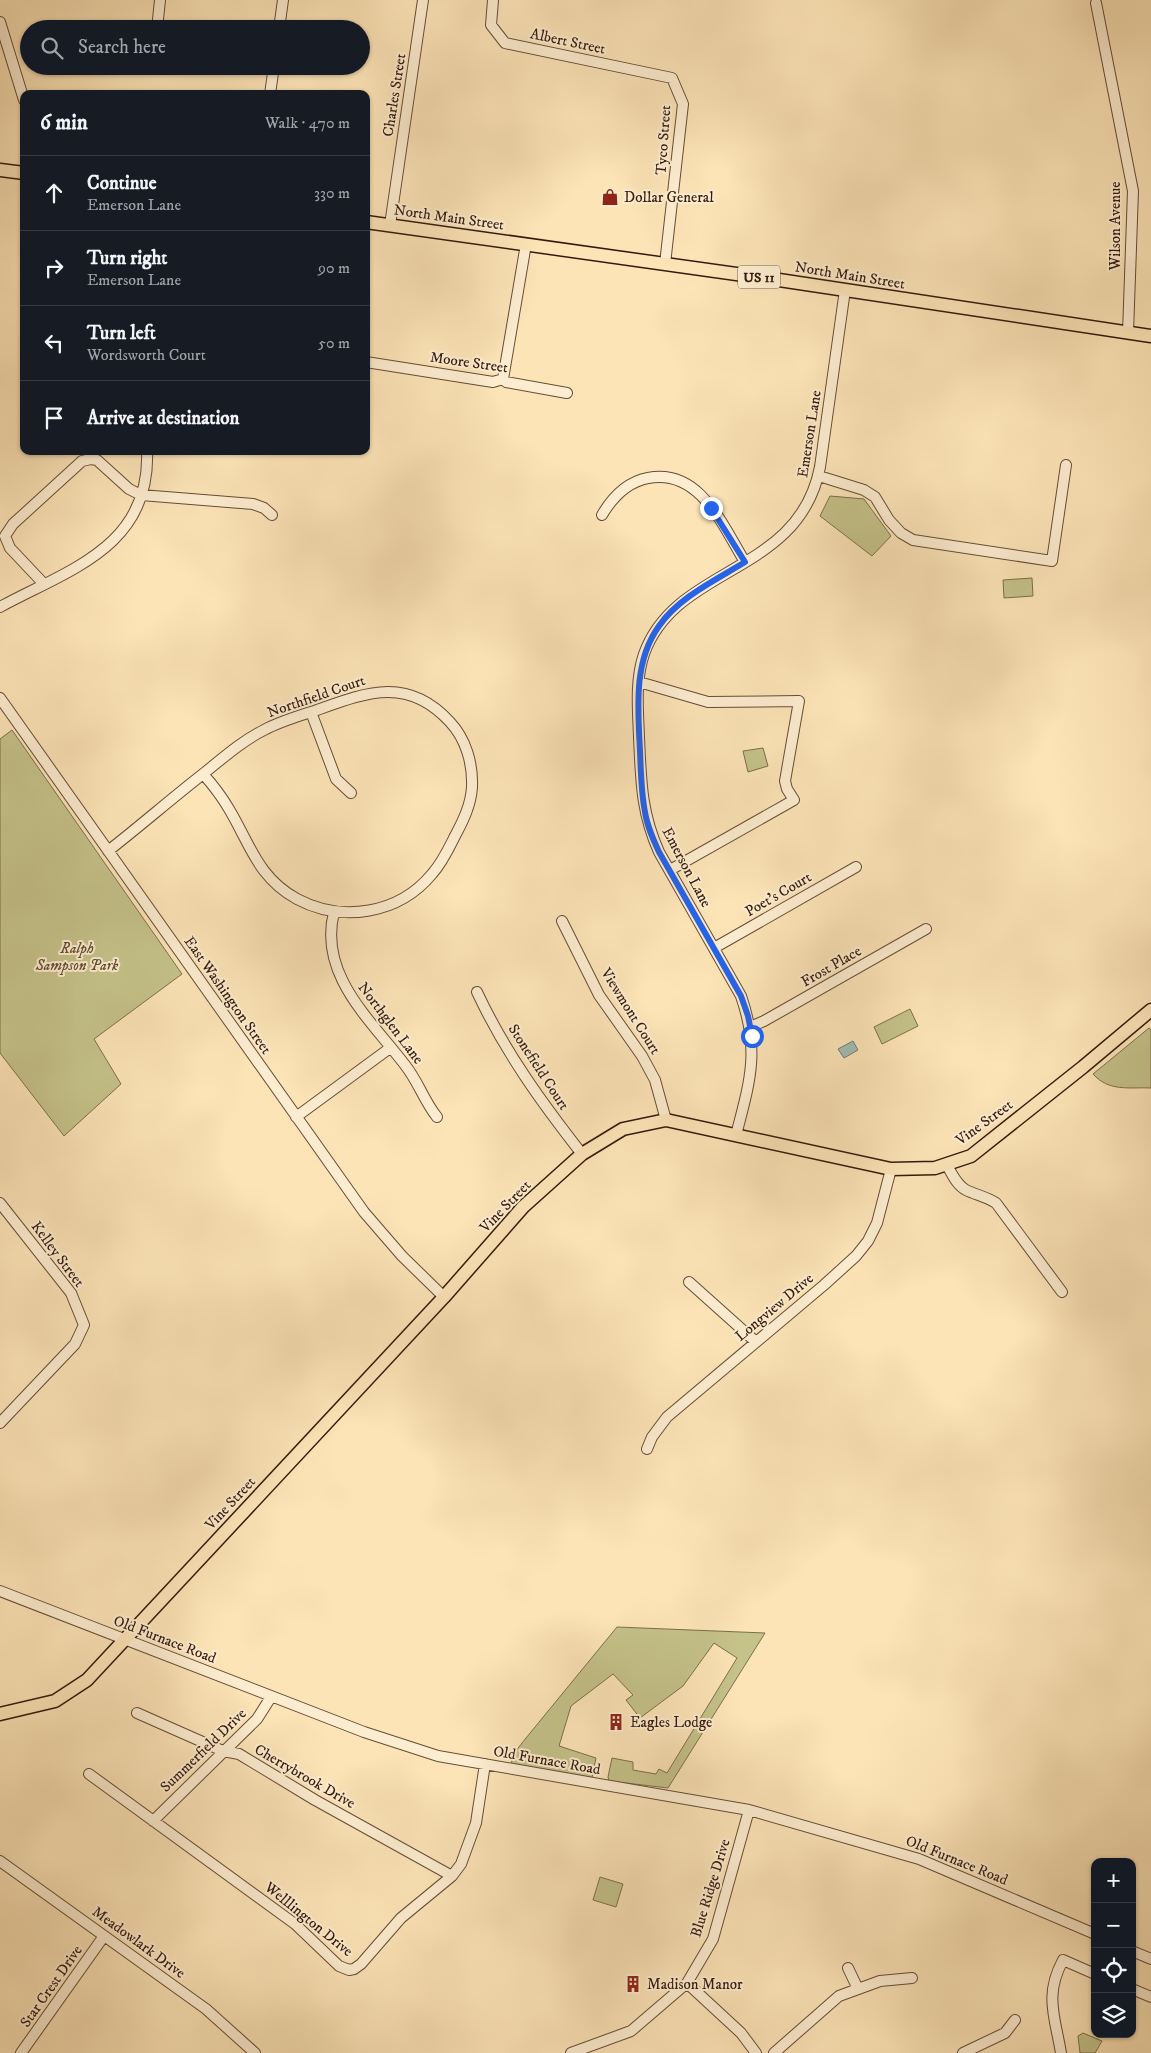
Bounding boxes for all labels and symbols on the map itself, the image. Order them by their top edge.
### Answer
street label: Albert Street [529,24,607,59]
street label: Charles Street [379,52,410,138]
street label: Tyco Street [652,104,675,176]
street label: Wilson Avenue [1106,182,1125,271]
shop icon: Dollar General [600,187,620,207]
place label: Dollar General [624,188,714,207]
street label: North Main Street [393,200,505,235]
street label: North Main Street [794,257,907,294]
road number: US 11 [738,266,780,288]
street label: Moore Street [429,348,509,377]
street label: Emerson Lane [793,389,826,479]
route end [700,497,723,520]
street label: Northfield Court [265,671,368,722]
street label: Emerson Lane [657,824,716,911]
street label: Poet's Court [742,868,815,921]
street label: East Washington Street [180,933,276,1058]
park label: Ralph Sampson Park [35,939,119,975]
street label: Frost Place [798,942,865,991]
street label: Viewmont Court [596,964,665,1058]
street label: Northglen Lane [354,979,428,1068]
street label: Stonefield Court [504,1021,574,1114]
route start [741,1025,764,1048]
street label: Vine Street [951,1095,1017,1150]
street label: Vine Street [475,1176,535,1237]
street label: Kelley Street [27,1218,89,1291]
street label: Longview Drive [731,1269,817,1346]
street label: Vine Street [200,1473,260,1535]
street label: Old Furnace Road [111,1611,219,1668]
street label: Summerfield Drive [156,1704,250,1796]
building icon: Eagles Lodge [606,1712,626,1732]
place label: Eagles Lodge [630,1713,712,1732]
street label: Cherrybrook Drive [251,1740,359,1813]
street label: Old Furnace Road [492,1742,602,1779]
street label: Old Furnace Road [903,1831,1011,1890]
street label: Blue Ridge Drive [686,1837,734,1940]
street label: Welllington Drive [260,1877,357,1961]
street label: Meadowlark Drive [88,1902,189,1983]
street label: Star Crest Drive [16,1942,87,2031]
building icon: Madison Manor [623,1974,643,1994]
place label: Madison Manor [647,1975,743,1994]

